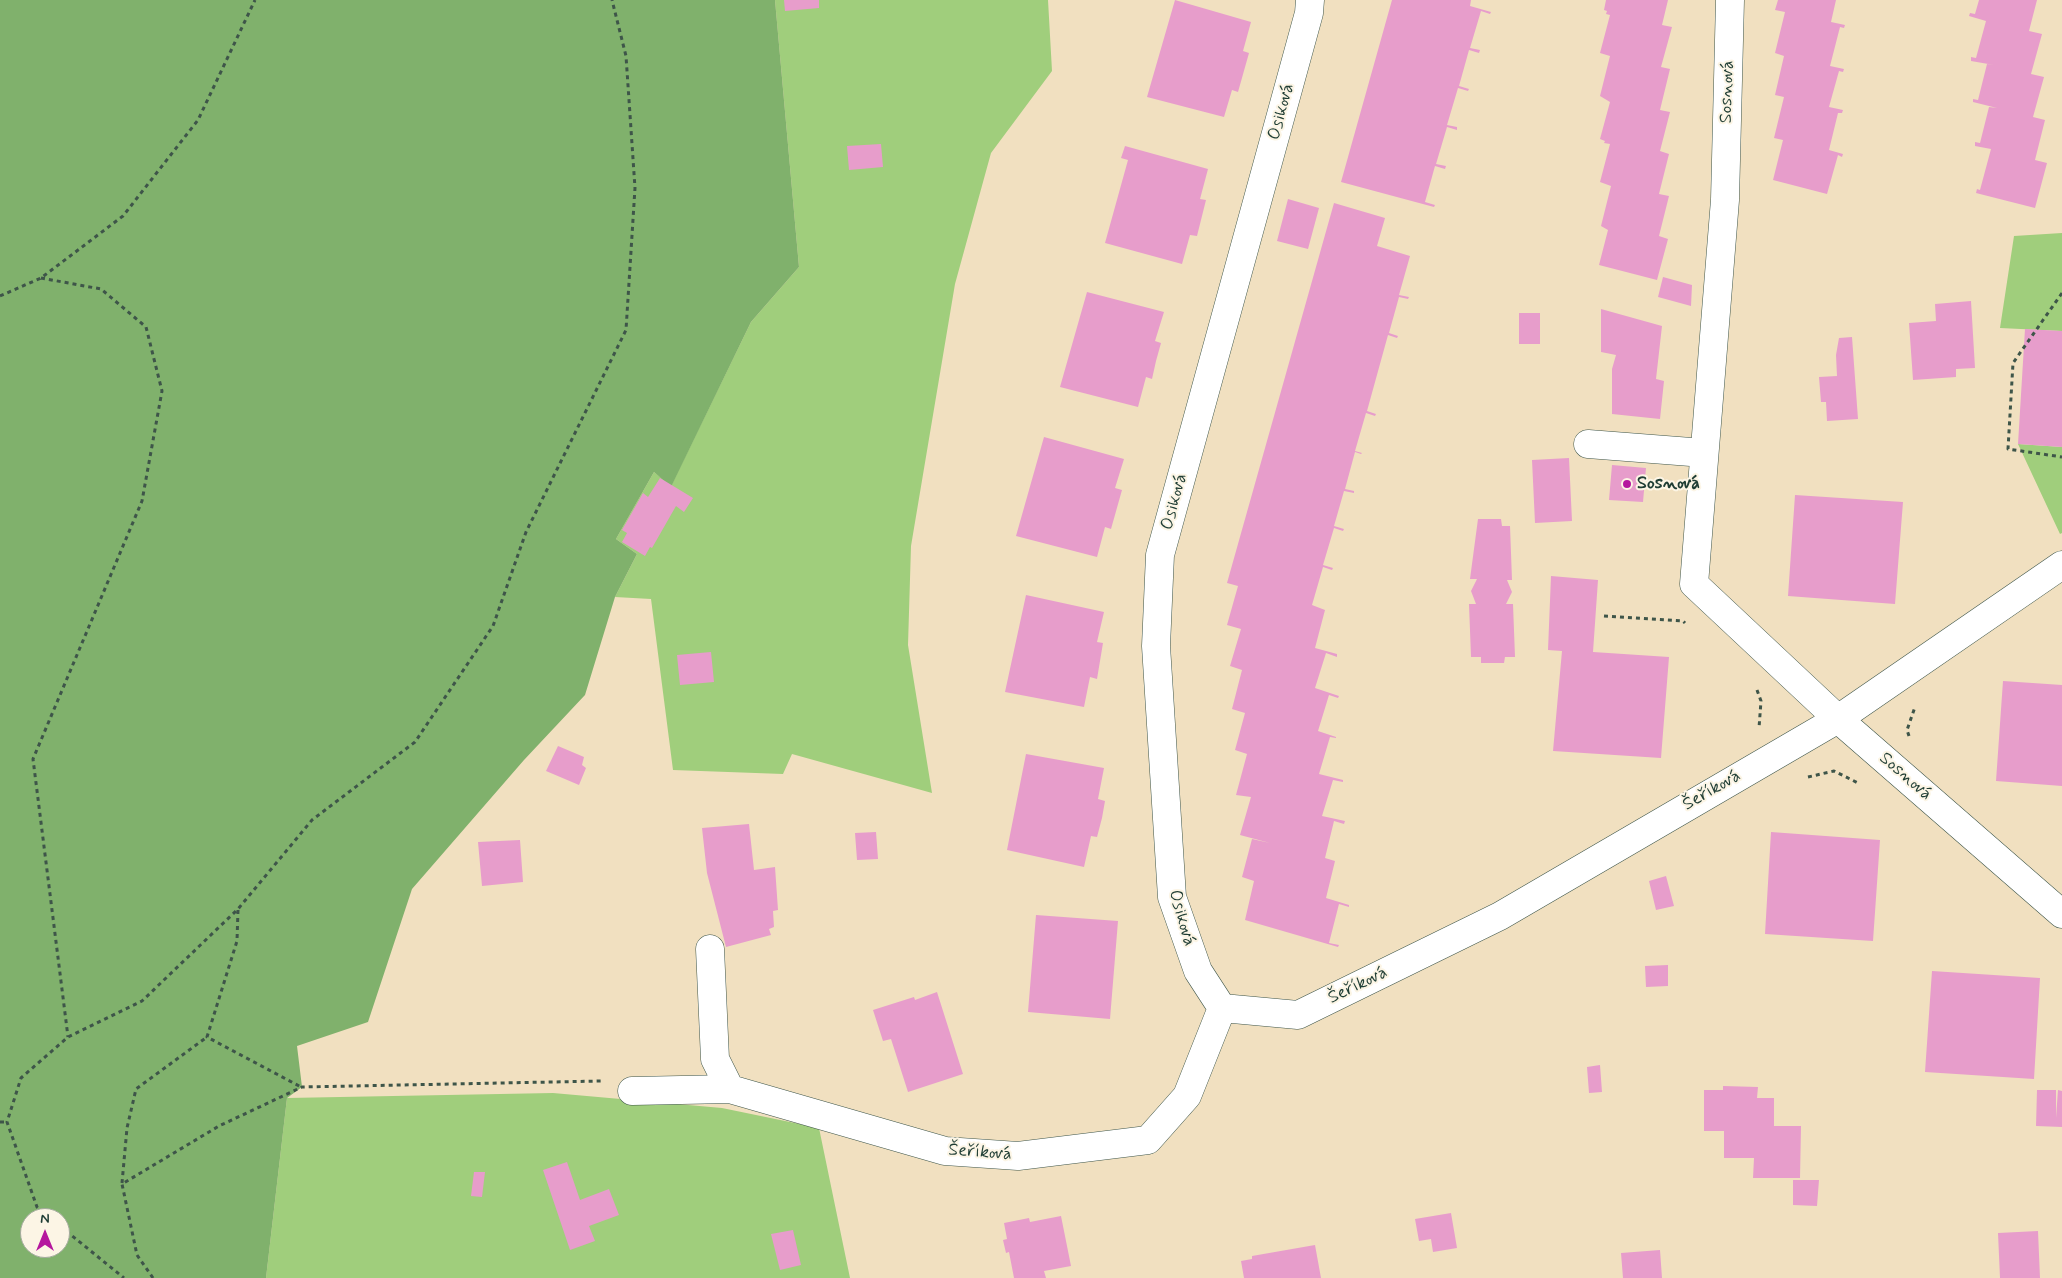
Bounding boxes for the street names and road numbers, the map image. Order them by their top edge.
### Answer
street label: Sosnová [1716,60,1740,124]
street label: Osiková [1264,81,1300,143]
street label: Osiková [1157,471,1193,533]
street label: Sosnová [1874,748,1936,806]
street label: Šeříková [1679,766,1745,816]
street label: Osiková [1163,887,1199,949]
street label: Šeříková [1325,962,1391,1010]
street label: Šeříková [948,1140,1012,1166]

